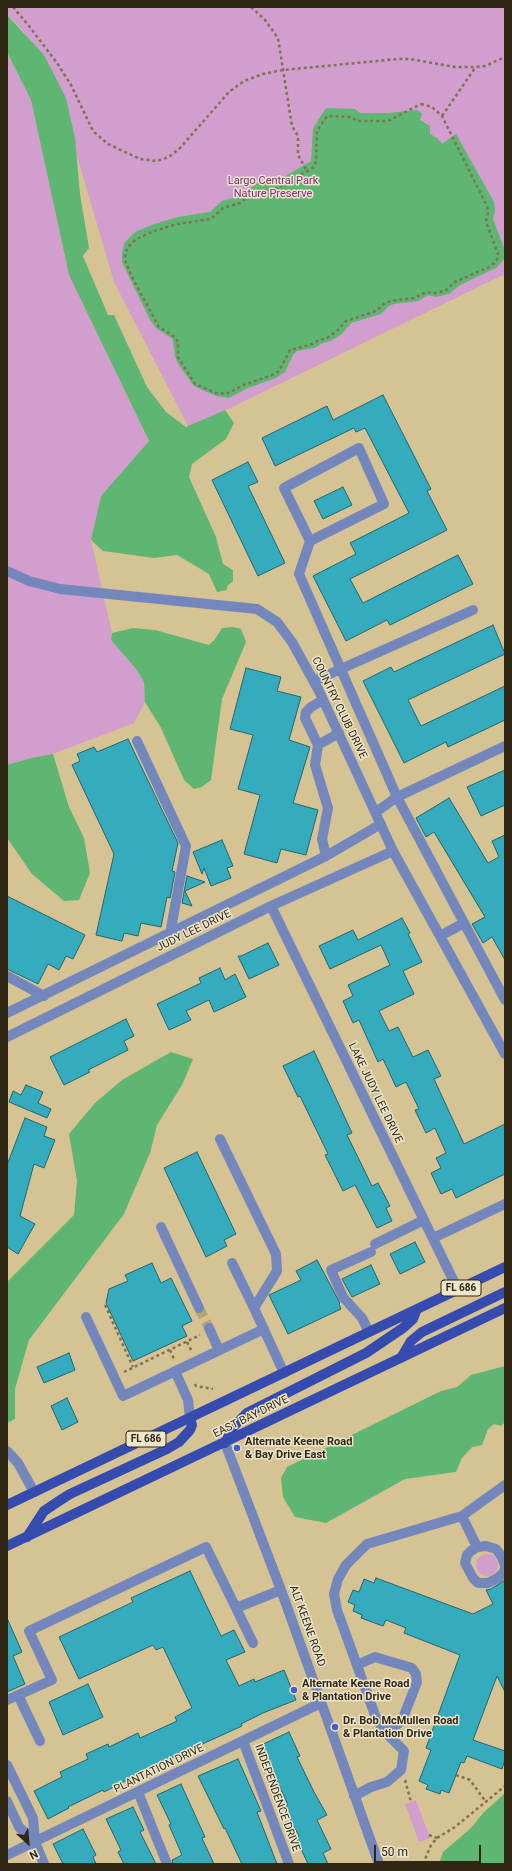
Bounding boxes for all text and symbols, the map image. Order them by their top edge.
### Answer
park label: Largo Central Park Nature Preserve [228,174,318,200]
street label: COUNTRY CLUB DRIVE [309,655,369,761]
street label: JUDY LEE DRIVE [155,907,233,955]
street label: LAKE JUDY LEE DRIVE [345,1041,405,1145]
road number: FL 686 [441,1280,481,1296]
street label: EAST BAY DRIVE [211,1393,291,1441]
road number: FL 686 [126,1431,166,1447]
place label: Alternate Keene Road & Bay Drive East [245,1435,352,1461]
marker: Alternate Keene Road & Bay Drive East [232,1443,242,1453]
street label: ALT KEENE ROAD [286,1583,328,1669]
place label: Alternate Keene Road & Plantation Drive [302,1677,409,1703]
marker: Alternate Keene Road & Plantation Drive [289,1685,299,1695]
place label: Dr. Bob McMullen Road & Plantation Drive [343,1714,459,1740]
marker: Dr. Bob McMullen Road & Plantation Drive [330,1722,340,1732]
street label: PLANTATION DRIVE [112,1742,206,1796]
street label: INDEPENDENCE DRIVE [251,1743,303,1853]
north arrow [8,1823,48,1863]
scale bar [376,1837,483,1863]
text: 50 m [381,1845,408,1859]
text: N [27,1847,40,1862]

